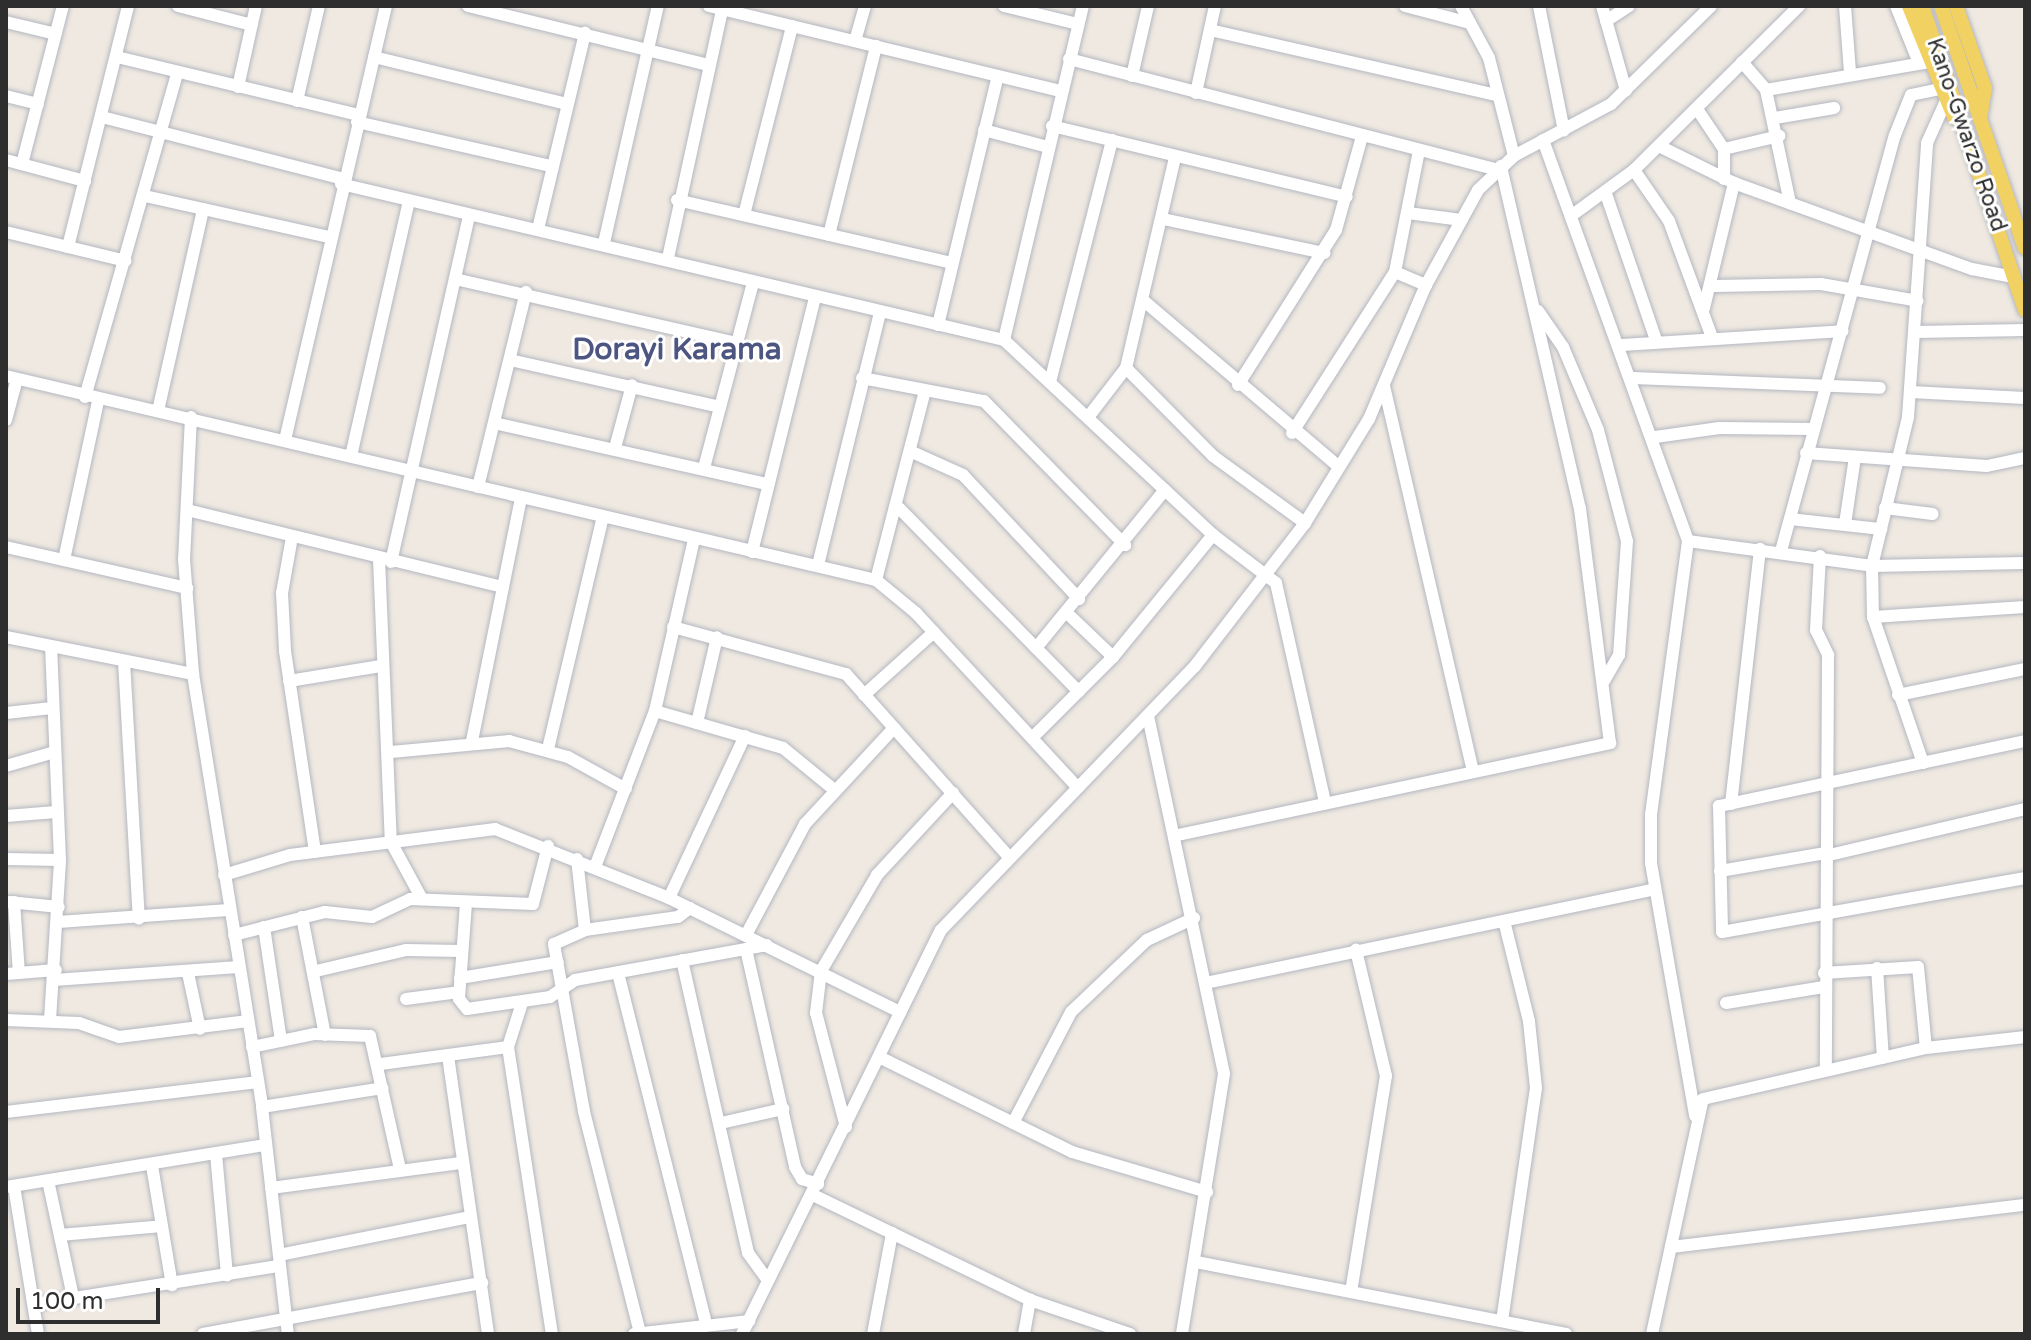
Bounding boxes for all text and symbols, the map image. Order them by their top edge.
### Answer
street label: Kano-Gwarzo Road [1920,35,2012,235]
district label: Dorayi Karama [572,332,782,368]
scale bar [20,1272,164,1322]
text: 100 m [30,1287,104,1316]

